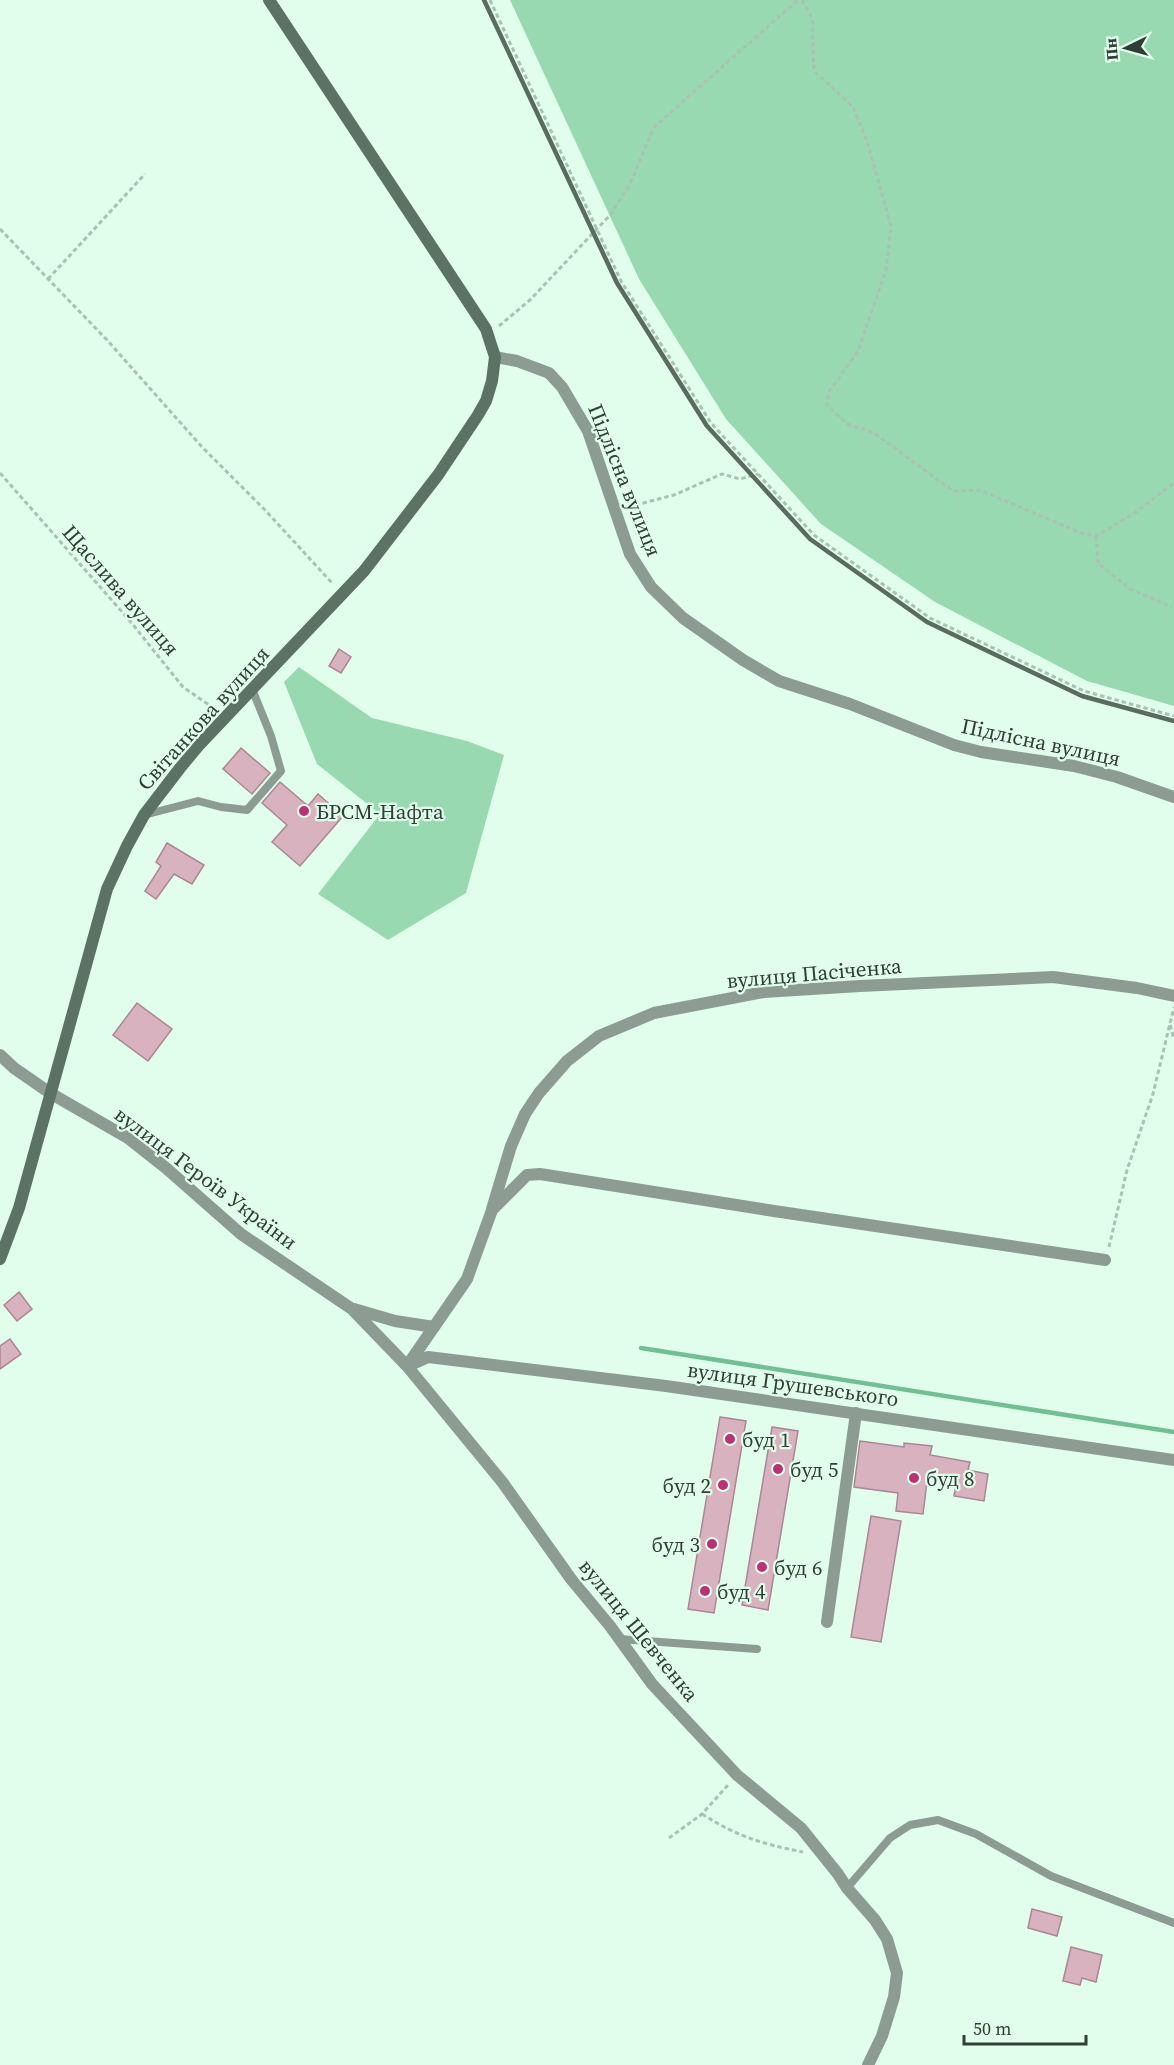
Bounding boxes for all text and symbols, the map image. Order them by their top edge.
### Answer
north arrow [1096,18,1156,78]
text: Пн [1099,37,1123,61]
street label: Підлісна вулиця [581,399,669,561]
street label: Щаслива вулиця [56,518,186,662]
street label: Світанкова вулиця [130,640,276,796]
street label: Підлісна вулиця [959,711,1123,773]
place label: БРСМ-Нафта [316,797,444,826]
marker: БРСМ-Нафта [297,804,311,818]
street label: вулиця Пасіченка [725,951,903,995]
street label: вулиця Героїв України [109,1100,303,1256]
street label: вулиця Грушевського [686,1355,900,1413]
place label: буд 1 [742,1425,790,1454]
marker: буд 1 [723,1432,737,1446]
place label: буд 5 [790,1455,838,1484]
marker: буд 5 [771,1462,785,1476]
place label: буд 8 [926,1464,974,1493]
place label: буд 2 [663,1471,711,1500]
marker: буд 8 [907,1471,921,1485]
marker: буд 2 [716,1478,730,1492]
place label: буд 3 [652,1530,700,1559]
marker: буд 3 [705,1537,719,1551]
street label: вулиця Шевченка [572,1553,706,1708]
place label: буд 6 [774,1553,822,1582]
marker: буд 6 [755,1560,769,1574]
place label: буд 4 [717,1577,766,1606]
marker: буд 4 [698,1584,712,1598]
scale bar [964,2008,1086,2046]
text: 50 m [973,2016,1011,2041]

